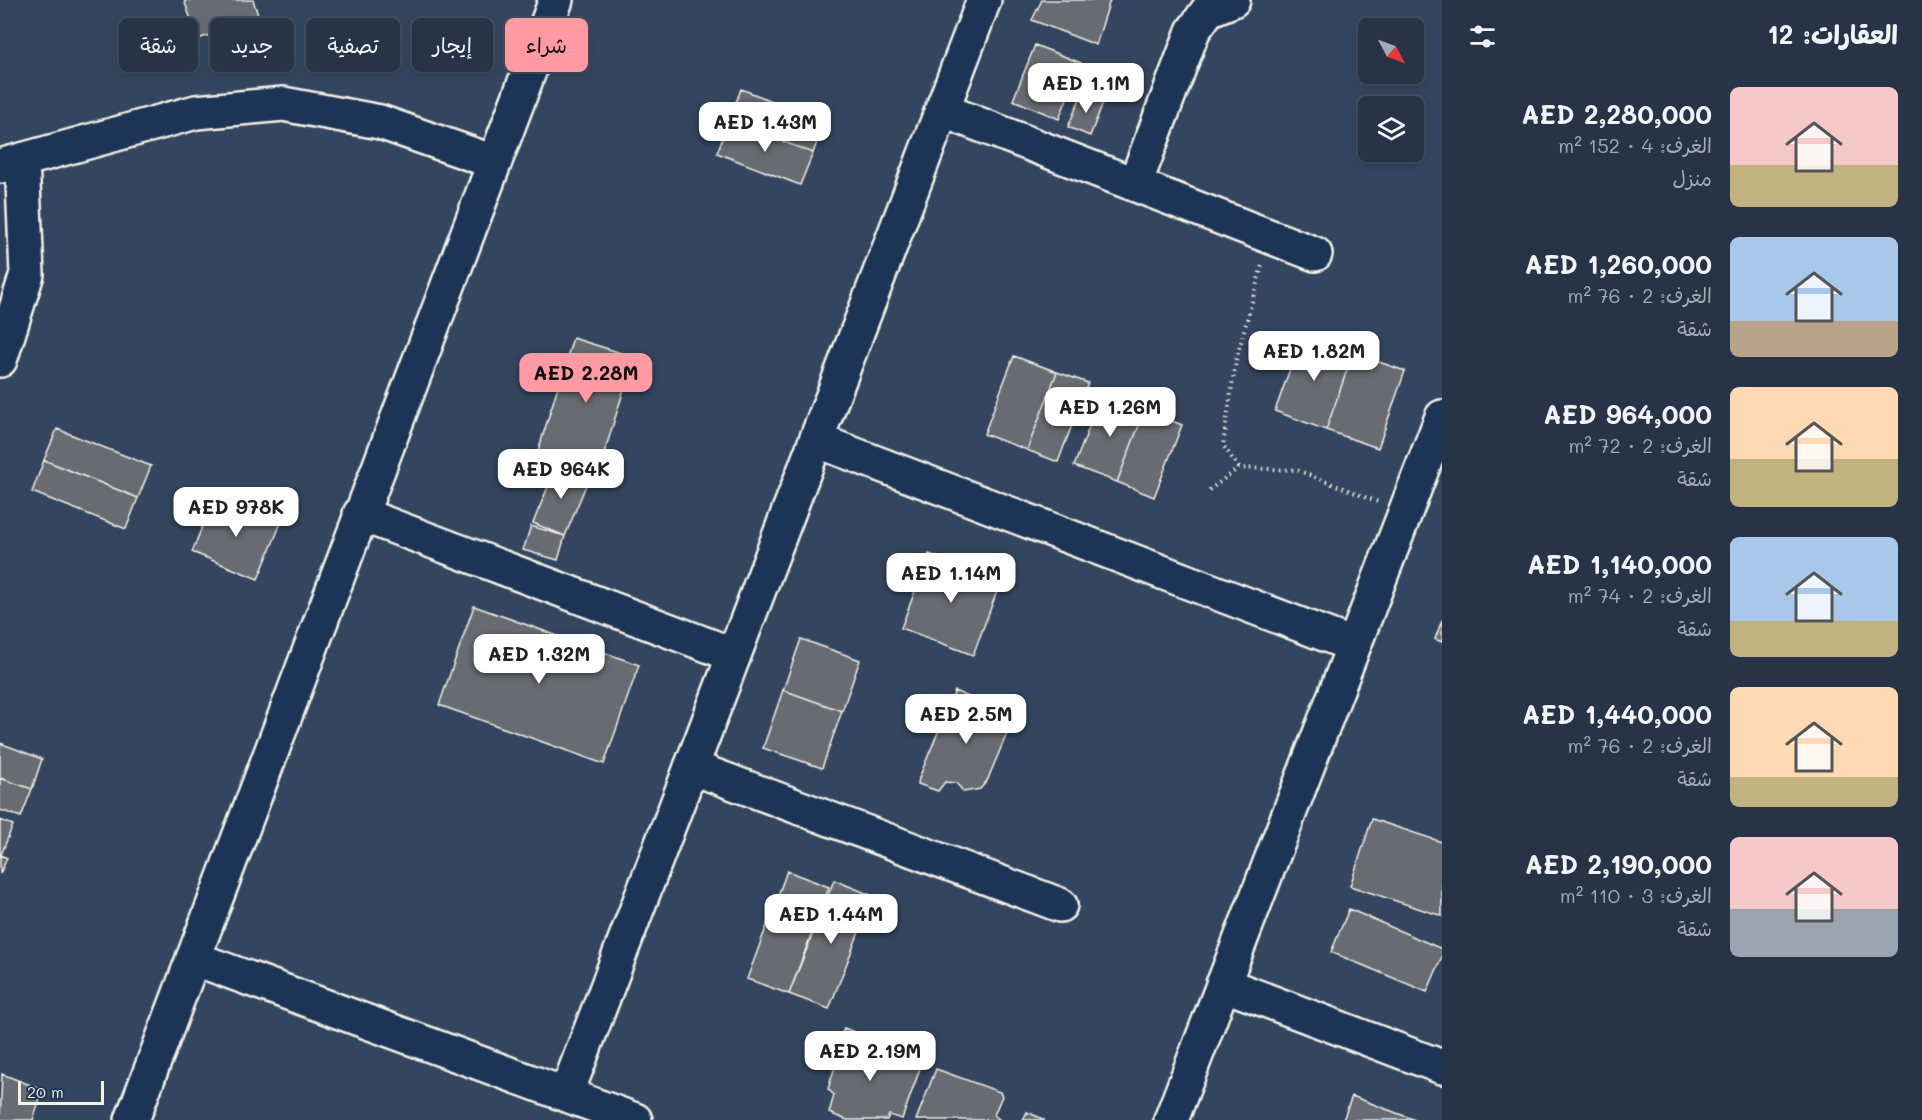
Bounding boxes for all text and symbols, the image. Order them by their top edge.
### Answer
text: العقارات: 12 [1767,17,1898,51]
chip: شقة [119,18,198,72]
chip: جديد [210,18,294,72]
chip: تصفية [306,18,400,72]
chip: إيجار [412,18,493,72]
chip: شراء [505,18,588,72]
north arrow [1358,18,1424,84]
map controls [1358,18,1424,162]
icon: filters [1466,20,1499,53]
pin: AED 1.1M [1024,63,1148,114]
text: AED 1.1M [1042,69,1130,95]
button: layers [1358,96,1424,162]
text: AED 2,280,000 [1521,97,1712,131]
pin: AED 1.43M [696,102,834,153]
text: AED 1.43M [713,108,817,134]
icon: home [1778,111,1850,183]
text: الغرف: 4 · 152 m² [1558,132,1712,158]
text: منزل [1673,165,1712,191]
text: AED 1,260,000 [1525,247,1712,281]
icon: home [1778,261,1850,333]
text: الغرف: 2 · 76 m² [1567,282,1712,308]
text: شقة [1677,315,1712,341]
pin: AED 1.82M [1245,331,1383,382]
text: AED 1.82M [1262,337,1366,363]
pin: AED 2.28M [517,353,655,404]
text: AED 2.28M [533,359,639,385]
pin: AED 1.26M [1041,387,1179,438]
text: AED 1.26M [1059,393,1161,419]
text: AED 964,000 [1543,397,1712,431]
icon: home [1778,411,1850,483]
text: الغرف: 2 · 72 m² [1568,432,1712,458]
pin: AED 964K [499,449,623,500]
text: AED 964K [512,455,610,481]
text: شقة [1677,465,1712,491]
pin: AED 978K [174,487,298,538]
text: AED 978K [188,493,285,519]
text: AED 1,140,000 [1527,547,1712,581]
pin: AED 1.14M [882,553,1020,604]
text: AED 1.14M [900,559,1002,585]
icon: home [1778,561,1850,633]
text: الغرف: 2 · 74 m² [1568,582,1712,608]
text: شقة [1677,615,1712,641]
pin: AED 1.32M [470,634,608,685]
text: AED 1.32M [488,640,590,666]
pin: AED 2.5M [904,694,1028,745]
text: AED 1,440,000 [1522,697,1712,731]
text: AED 2.5M [919,700,1013,726]
icon: home [1778,711,1850,783]
text: الغرف: 2 · 76 m² [1567,732,1712,758]
text: شقة [1677,765,1712,791]
text: AED 2,190,000 [1525,847,1712,881]
icon: home [1778,861,1850,933]
text: الغرف: 3 · 110 m² [1560,882,1712,908]
pin: AED 1.44M [762,894,900,945]
text: AED 1.44M [779,900,883,926]
text: شقة [1677,915,1712,941]
pin: AED 2.19M [801,1031,939,1082]
text: AED 2.19M [819,1037,921,1063]
scale bar [18,1078,104,1106]
text: 20 m [27,1081,64,1102]

